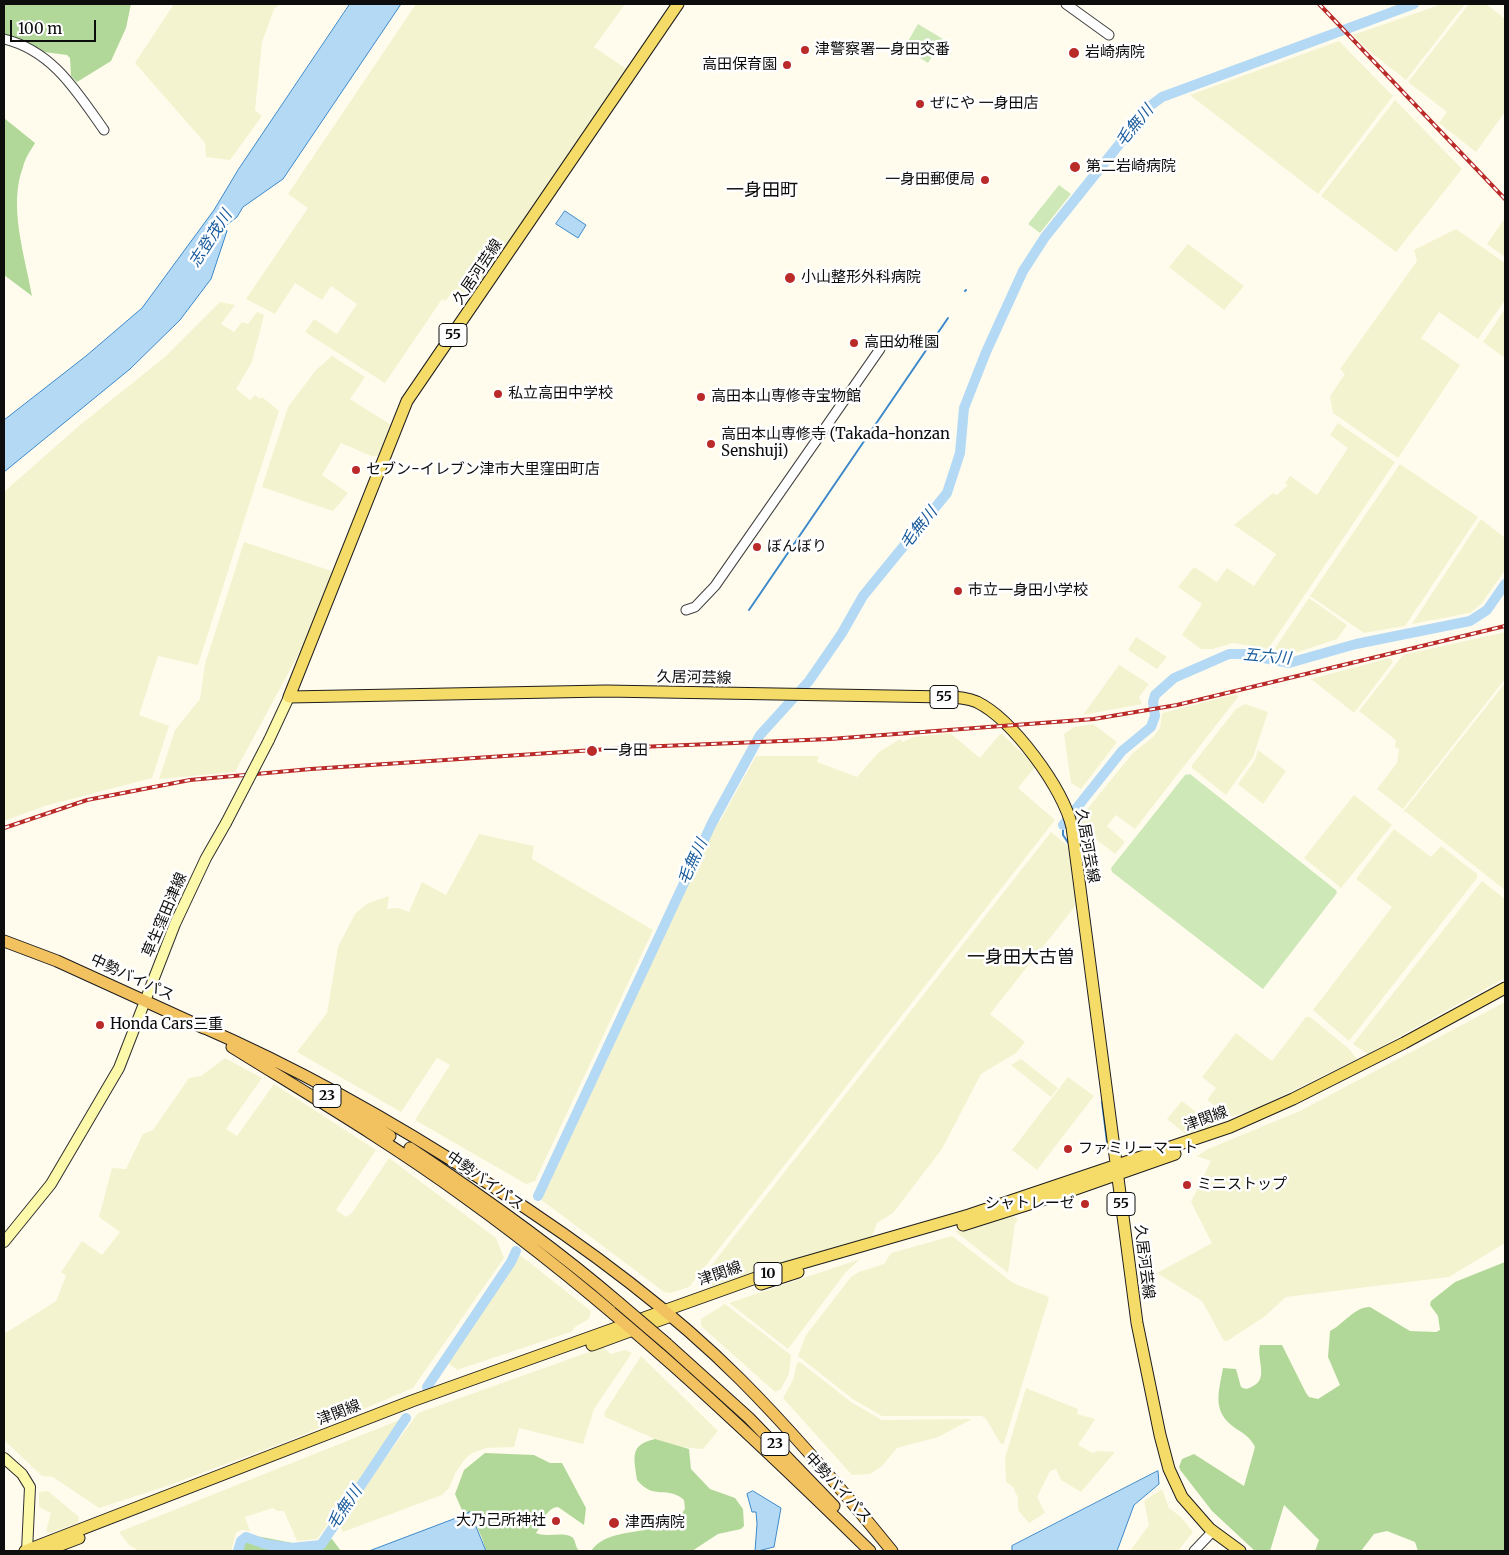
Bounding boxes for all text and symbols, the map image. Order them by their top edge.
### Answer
scale bar [12,10,99,42]
text: 100 m [18,19,62,38]
place label: 津警察署一身田交番 [815,41,950,59]
marker: 津警察署一身田交番 [799,44,811,56]
place label: 岩崎病院 [1085,44,1145,62]
marker: 岩崎病院 [1067,46,1081,60]
place label: 高田保育園 [702,56,777,74]
marker: 高田保育園 [781,59,793,71]
place label: ぜにや 一身田店 [930,95,1039,113]
marker: ぜにや 一身田店 [914,98,926,110]
water label: 毛無川 [1112,101,1158,151]
place label: 第二岩崎病院 [1086,158,1176,176]
marker: 第二岩崎病院 [1068,160,1082,174]
place label: 一身田郵便局 [885,171,975,189]
marker: 一身田郵便局 [979,174,991,186]
district label: 一身田町 [726,180,798,202]
water label: 志登茂川 [186,207,236,271]
street label: 久居河芸線 [450,236,506,308]
place label: 小山整形外科病院 [801,269,921,287]
marker: 小山整形外科病院 [783,271,797,285]
road number: 55 [439,324,467,346]
place label: 高田幼稚園 [864,334,939,352]
marker: 高田幼稚園 [848,337,860,349]
place label: 私立高田中学校 [508,385,613,403]
marker: 私立高田中学校 [492,388,504,400]
place label: 高田本山専修寺宝物館 [711,388,861,406]
marker: 高田本山専修寺宝物館 [695,391,707,403]
place label: 高田本山専修寺 (Takada-honzan Senshuji) [721,426,950,461]
marker: 高田本山専修寺 (Takada-honzan Senshuji) [705,438,717,450]
place label: セブン-イレブン津市大里窪田町店 [366,461,600,479]
marker: セブン-イレブン津市大里窪田町店 [350,464,362,476]
water label: 毛無川 [896,503,942,553]
place label: ぼんぼり [767,538,827,556]
marker: ぼんぼり [751,541,763,553]
place label: 市立一身田小学校 [968,582,1088,600]
marker: 市立一身田小学校 [952,585,964,597]
water label: 五六川 [1242,645,1292,669]
street label: 久居河芸線 [656,668,732,688]
road number: 55 [930,686,958,709]
place label: 一身田 [603,742,648,760]
marker: 一身田 [585,744,599,758]
street label: 久居河芸線 [1072,808,1102,884]
water label: 毛無川 [674,836,712,888]
street label: 草生窪田津線 [139,870,191,960]
district label: 一身田大古曽 [967,947,1075,969]
street label: 中勢バイパス [87,951,177,1005]
place label: Honda Cars三重 [110,1016,223,1034]
marker: Honda Cars三重 [94,1019,106,1031]
road number: 23 [313,1084,341,1108]
street label: 津関線 [1182,1103,1230,1135]
place label: ファミリーマート [1078,1140,1198,1158]
marker: ファミリーマート [1062,1143,1074,1155]
street label: 中勢バイパス [443,1148,527,1214]
place label: ミニストップ [1197,1176,1287,1194]
marker: ミニストップ [1181,1179,1193,1191]
road number: 55 [1107,1192,1135,1216]
place label: シャトレーゼ [985,1195,1075,1213]
marker: シャトレーゼ [1079,1198,1091,1210]
street label: 久居河芸線 [1130,1224,1158,1300]
street label: 津関線 [696,1258,744,1290]
road number: 10 [754,1262,782,1286]
street label: 津関線 [315,1397,363,1429]
road number: 23 [761,1432,789,1456]
street label: 中勢バイパス [801,1449,875,1527]
water label: 毛無川 [324,1483,366,1533]
place label: 大乃己所神社 [456,1512,546,1530]
place label: 津西病院 [625,1514,685,1532]
marker: 大乃己所神社 [550,1515,562,1527]
marker: 津西病院 [607,1516,621,1530]

